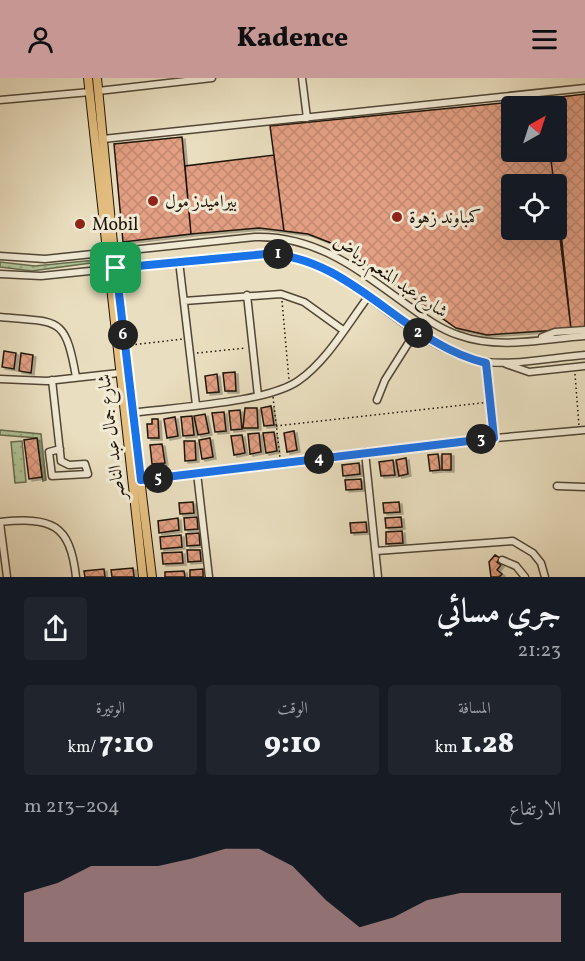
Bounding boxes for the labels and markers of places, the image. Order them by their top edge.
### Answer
place label: بيراميدز مول [165,190,237,215]
marker: بيراميدز مول [146,194,160,208]
place label: كمباوند زهوة [409,206,482,231]
marker: كمباوند زهوة [390,210,404,224]
place label: Mobil [92,213,138,238]
marker: Mobil [73,217,87,231]
pin: 1 [263,239,293,269]
pin [90,242,141,293]
pin: 2 [403,318,433,348]
pin: 6 [108,320,138,350]
pin: 3 [466,424,496,454]
pin: 4 [304,444,334,474]
pin: 5 [143,463,173,493]

